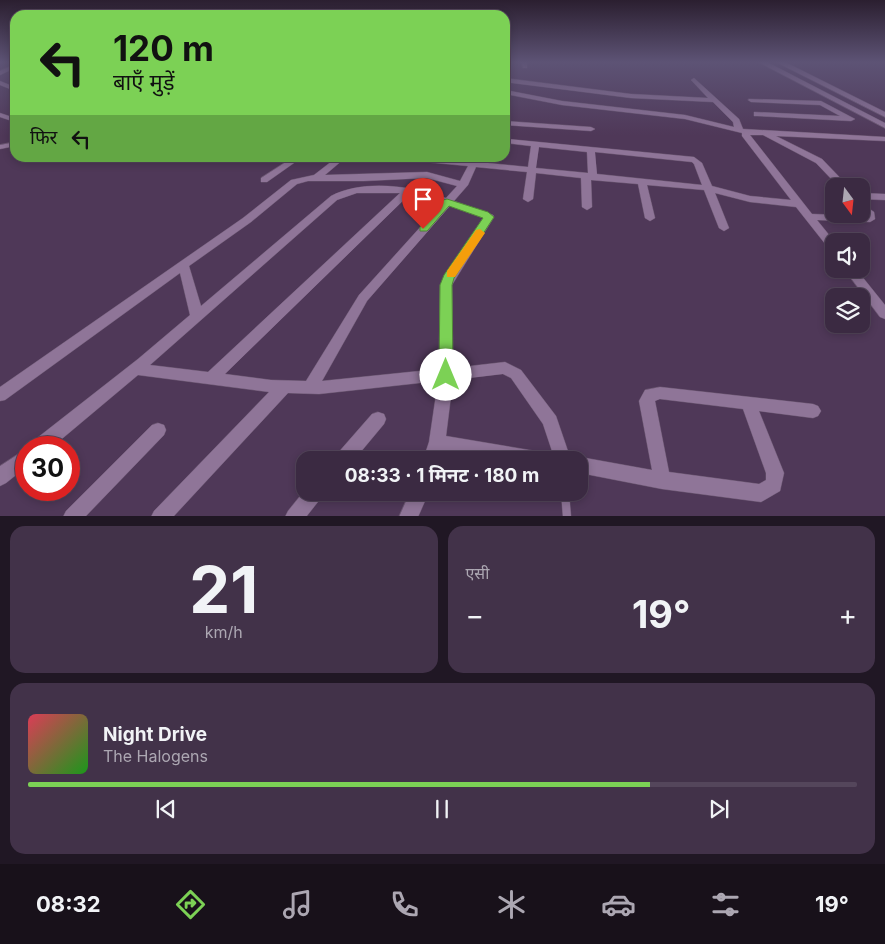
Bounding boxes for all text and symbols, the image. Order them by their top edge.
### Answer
text: 120 m [113,27,214,69]
icon: left [30,30,95,95]
text: बाएँ मुड़ें [113,69,175,95]
icon: left [67,125,95,153]
text: फिर [30,126,57,149]
pin [402,178,444,229]
north arrow [825,178,870,222]
map controls [825,178,870,333]
icon: arrive [409,185,437,213]
button: sound [825,233,870,278]
button: layers [825,288,870,333]
position arrow [419,348,471,400]
speed limit sign: 30 [15,436,80,501]
text: 08:33 · 1 मिनट · 180 m [345,464,539,487]
text: 21 [189,550,258,629]
text: एसी [466,563,489,583]
text: 19° [632,591,691,637]
text: − [466,598,484,632]
text: + [838,598,857,632]
text: km/h [205,622,243,642]
text: Night Drive [103,723,207,746]
text: The Halogens [103,746,208,766]
icon: previous [152,795,180,823]
icon: pause [428,795,456,823]
icon: next [705,795,733,823]
icon: directions [173,887,208,922]
icon: music [280,887,315,922]
icon: phone [387,887,422,922]
icon: climate [494,887,529,922]
icon: car [601,887,636,922]
icon: filters [708,887,743,922]
text: 08:32 [36,891,101,917]
text: 19° [815,891,849,917]

